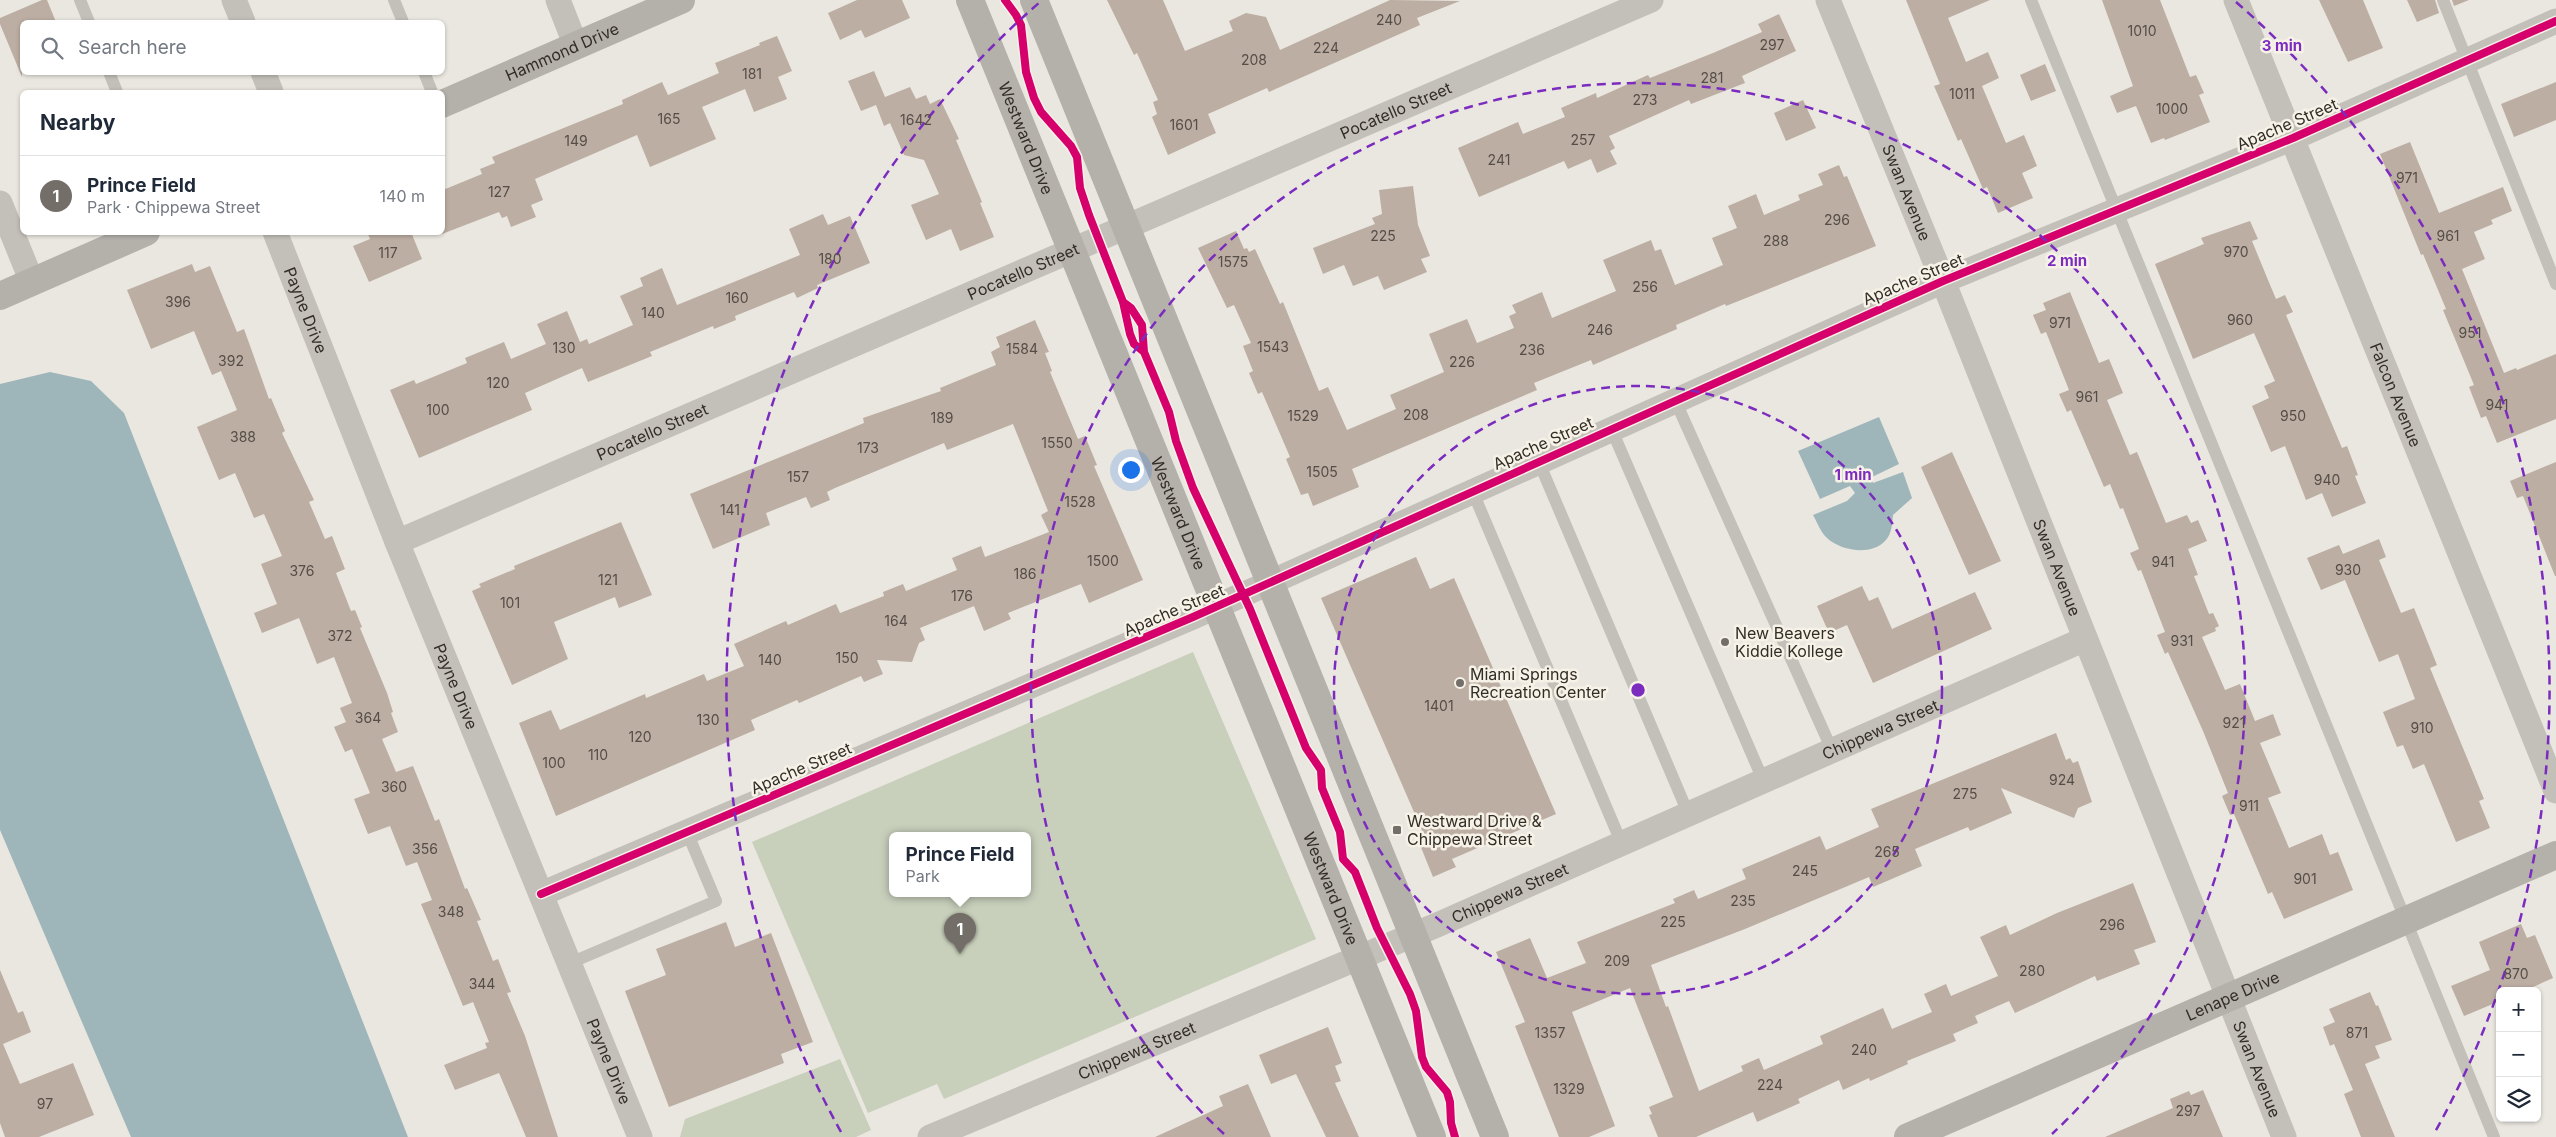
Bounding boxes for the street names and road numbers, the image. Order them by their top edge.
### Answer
street label: Hammond Drive [502,18,622,85]
street label: Pocatello Street [1337,77,1454,143]
street label: Westward Drive [994,79,1058,197]
street label: Apache Street [2234,94,2340,154]
street label: Swan Avenue [1878,141,1935,244]
street label: Pocatello Street [964,239,1082,304]
street label: Apache Street [1860,249,1966,309]
street label: Payne Drive [280,264,332,356]
street label: Falcon Avenue [2366,340,2426,450]
street label: Pocatello Street [593,399,711,465]
street label: Apache Street [1490,412,1596,474]
street label: Westward Drive [1147,454,1210,573]
street label: Swan Avenue [2029,516,2085,619]
street label: Apache Street [1121,580,1227,640]
street label: Payne Drive [429,640,482,732]
street label: Chippewa Street [1819,695,1942,764]
street label: Apache Street [748,738,854,798]
street label: Westward Drive [1299,829,1363,948]
street label: Chippewa Street [1448,858,1571,927]
street label: Lenape Drive [2183,967,2283,1025]
street label: Payne Drive [583,1015,636,1107]
street label: Chippewa Street [1075,1017,1198,1084]
street label: Swan Avenue [2229,1018,2285,1120]

